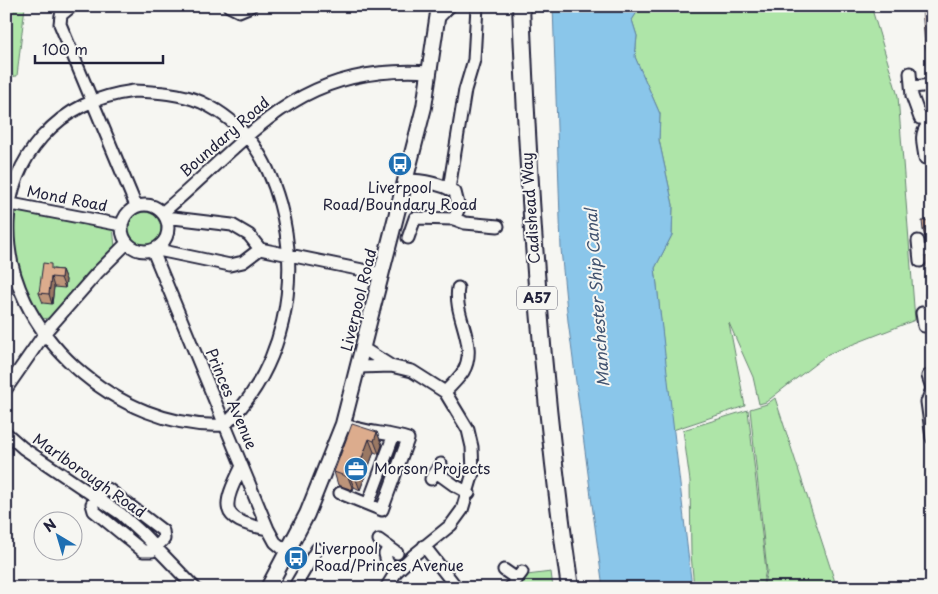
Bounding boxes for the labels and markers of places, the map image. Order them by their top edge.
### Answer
bus stop icon: Liverpool Road/Boundary Road [387,151,413,177]
place label: Liverpool Road/Boundary Road [323,175,477,215]
office icon: Morson Projects [343,456,369,482]
place label: Morson Projects [374,456,490,479]
place label: Liverpool Road/Princes Avenue [314,536,464,576]
bus stop icon: Liverpool Road/Princes Avenue [283,545,309,571]

